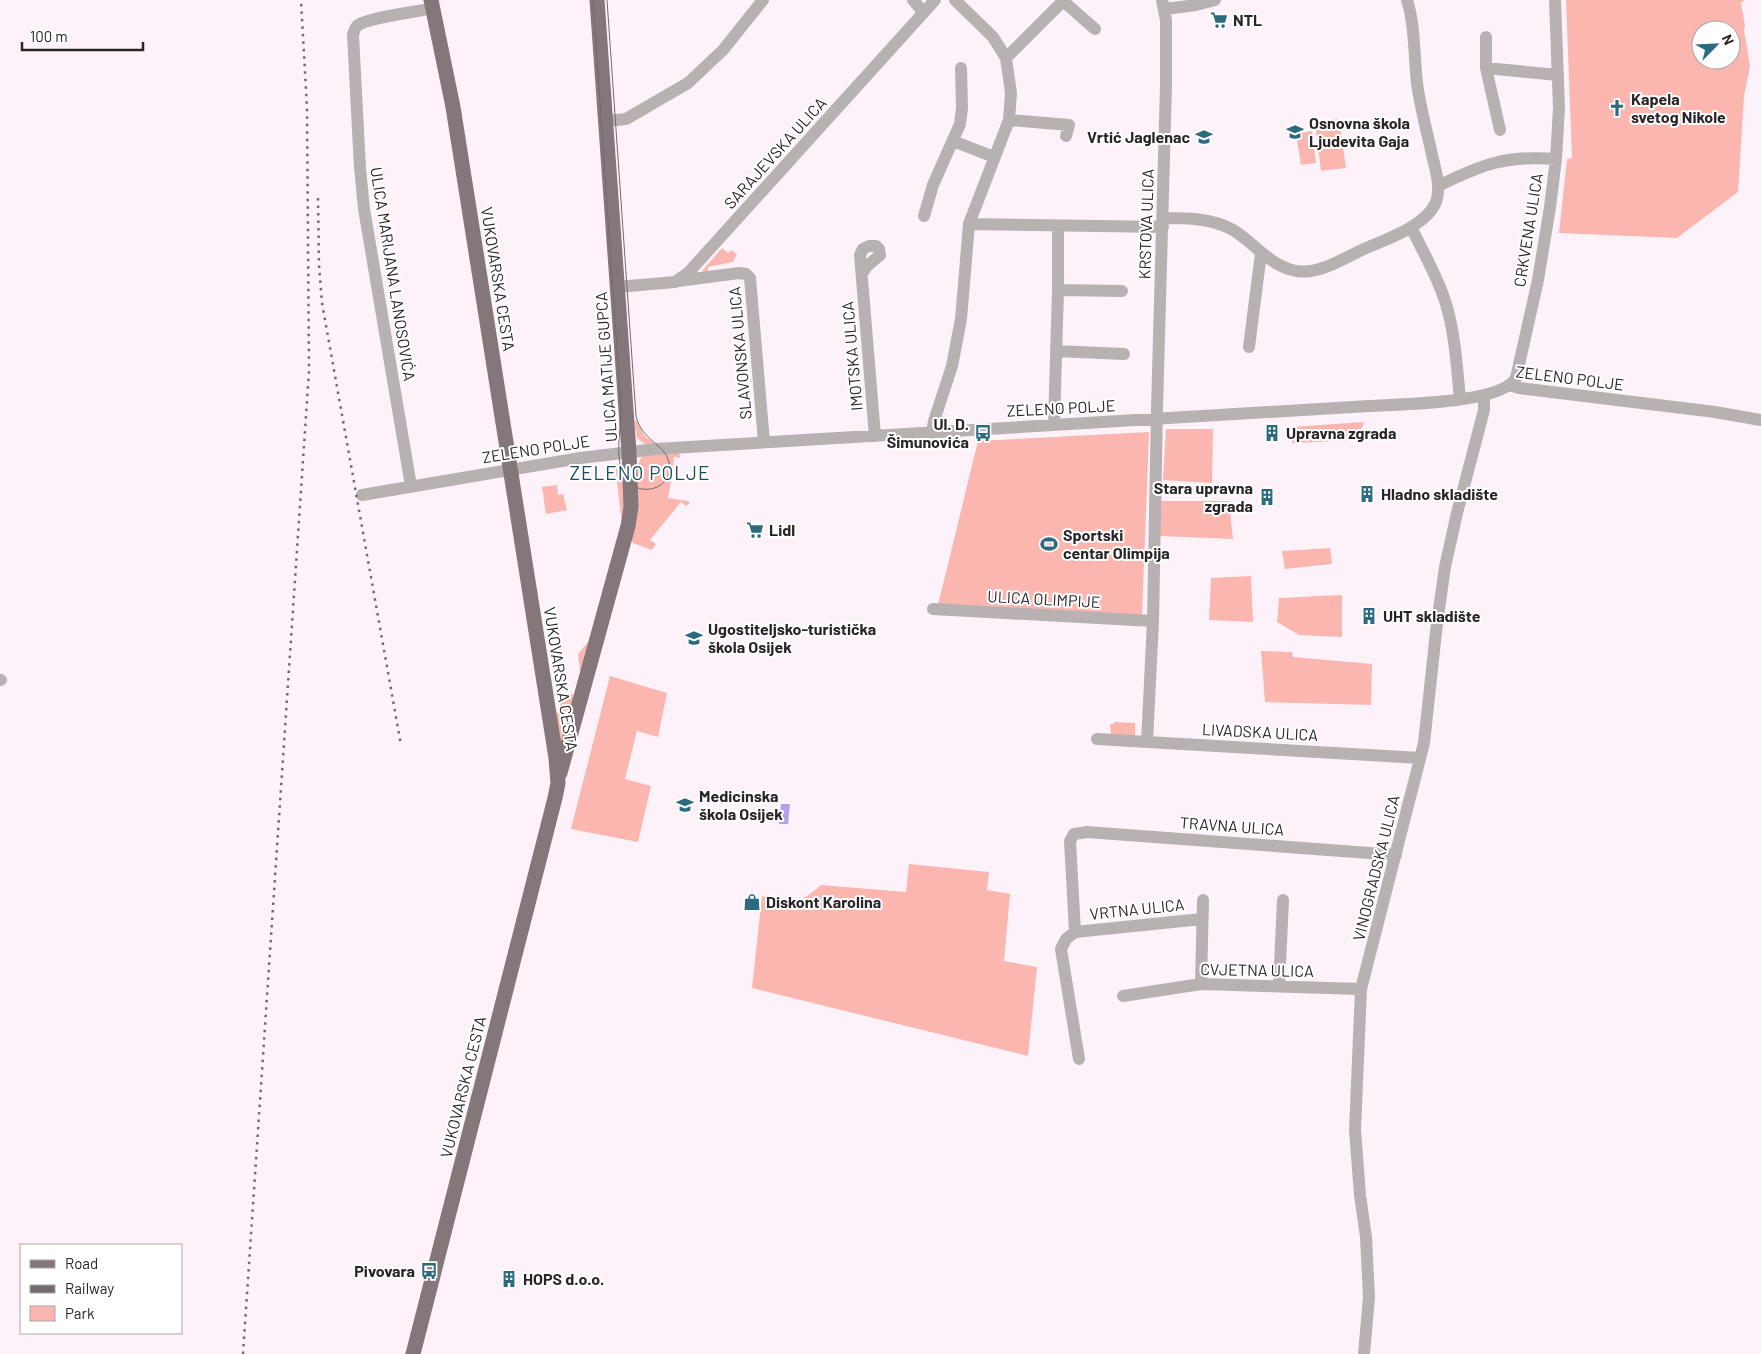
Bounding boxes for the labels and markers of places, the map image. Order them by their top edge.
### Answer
supermarket icon: NTL [1209,10,1229,30]
place label: NTL [1233,10,1262,29]
place label: Kapela svetog Nikole [1631,89,1726,126]
church icon: Kapela svetog Nikole [1607,98,1627,118]
place label: Osnovna škola Ljudevita Gaja [1309,113,1410,150]
school or university icon: Osnovna škola Ljudevita Gaja [1285,122,1305,142]
place label: Vrtić Jaglenac [1087,127,1190,146]
school or university icon: Vrtić Jaglenac [1194,127,1214,147]
place label: Ul. D. Šimunovića [887,414,969,451]
bus stop icon: Ul. D. Šimunovića [973,423,993,443]
building icon: Upravna zgrada [1262,423,1282,443]
place label: Upravna zgrada [1286,423,1396,442]
place label: Stara upravna zgrada [1154,478,1253,515]
building icon: Hladno skladište [1357,484,1377,504]
place label: Hladno skladište [1381,484,1498,503]
building icon: Stara upravna zgrada [1257,487,1277,507]
supermarket icon: Lidl [745,520,765,540]
place label: Lidl [769,520,795,539]
place label: Sportski centar Olimpija [1063,525,1170,562]
sports icon: Sportski centar Olimpija [1039,534,1059,554]
building icon: UHT skladište [1359,606,1379,626]
place label: UHT skladište [1383,606,1481,625]
place label: Ugostiteljsko-turistička škola Osijek [708,619,876,656]
school or university icon: Ugostiteljsko-turistička škola Osijek [684,628,704,648]
place label: Medicinska škola Osijek [699,786,783,823]
school or university icon: Medicinska škola Osijek [675,795,695,815]
shop icon: Diskont Karolina [742,892,762,912]
place label: Diskont Karolina [766,892,881,911]
place label: Pivovara [354,1261,415,1280]
bus stop icon: Pivovara [419,1261,439,1281]
building icon: HOPS d.o.o. [499,1269,519,1289]
place label: HOPS d.o.o. [523,1269,604,1288]

